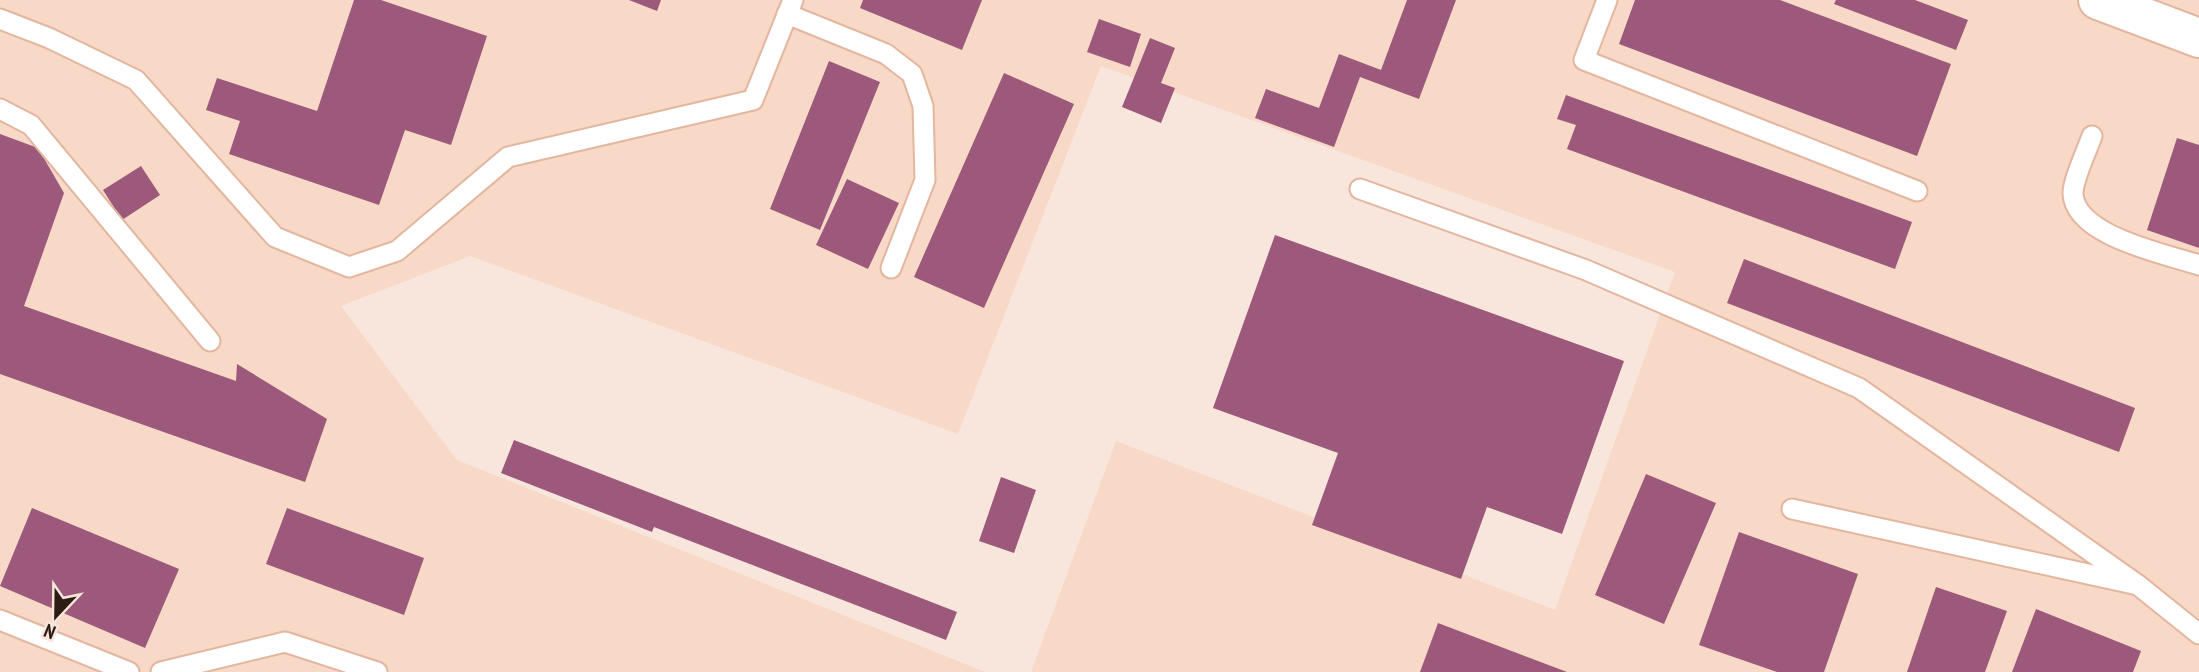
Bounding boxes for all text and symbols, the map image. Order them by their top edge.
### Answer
north arrow [21,581,91,651]
text: N [40,619,59,645]

